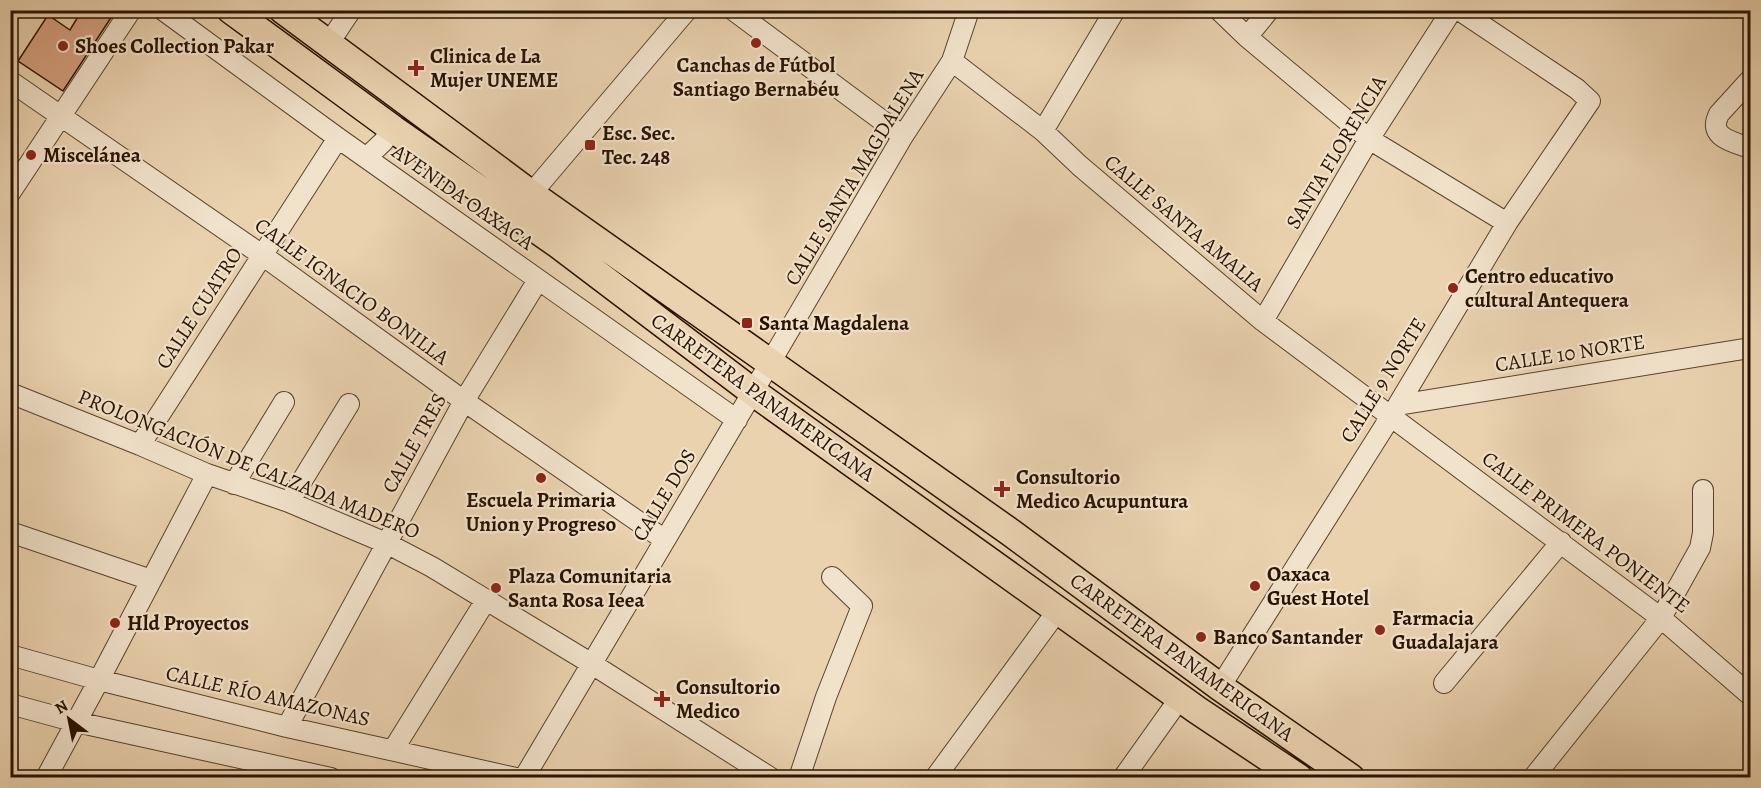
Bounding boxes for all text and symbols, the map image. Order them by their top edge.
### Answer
place label: Shoes Collection Pakar [75,32,275,60]
marker: Canchas de Fútbol Santiago Bernabéu [749,36,763,50]
marker: Shoes Collection Pakar [56,39,70,53]
place label: Clinica de La Mujer UNEME [430,42,558,94]
place label: Canchas de Fútbol Santiago Bernabéu [673,51,840,103]
marker: Clinica de La Mujer UNEME [407,59,425,77]
street label: CALLE SANTA MAGDALENA [778,63,930,291]
street label: SANTA FLORENCIA [1279,69,1393,234]
place label: Esc. Sec. Tec. 248 [602,119,676,171]
street label: AVENIDA OAXACA [386,137,540,257]
marker: Esc. Sec. Tec. 248 [583,138,597,152]
place label: Miscelánea [43,141,142,169]
marker: Miscelánea [24,148,38,162]
street label: CALLE SANTA AMALIA [1098,148,1270,298]
street label: CALLE IGNACIO BONILLA [249,211,455,371]
street label: CALLE CUATRO [149,242,249,374]
place label: Centro educativo cultural Antequera [1465,262,1630,314]
marker: Centro educativo cultural Antequera [1446,281,1460,295]
street label: CARRETERA PANAMERICANA [645,306,881,488]
place label: Santa Magdalena [759,309,910,337]
street label: CALLE 9 NORTE [1333,312,1433,448]
marker: Santa Magdalena [740,316,754,330]
street label: CALLE 10 NORTE [1493,327,1647,379]
street label: PROLONGACIÓN DE CALZADA MADERO [74,382,424,546]
street label: CALLE TRES [375,388,453,498]
street label: CALLE DOS [626,444,702,546]
street label: CALLE PRIMERA PONIENTE [1476,445,1696,619]
place label: Consultorio Medico Acupuntura [1016,463,1189,515]
marker: Escuela Primaria Union y Progreso [534,471,548,485]
marker: Consultorio Medico Acupuntura [993,480,1011,498]
place label: Escuela Primaria Union y Progreso [466,486,617,538]
place label: Oaxaca Guest Hotel [1267,560,1369,612]
place label: Plaza Comunitaria Santa Rosa Ieea [508,562,672,614]
street label: CARRETERA PANAMERICANA [1064,566,1300,748]
marker: Oaxaca Guest Hotel [1248,579,1262,593]
marker: Plaza Comunitaria Santa Rosa Ieea [489,581,503,595]
place label: Farmacia Guadalajara [1392,604,1499,656]
place label: Hld Proyectos [127,609,249,637]
marker: Hld Proyectos [108,616,122,630]
place label: Banco Santander [1213,623,1363,651]
marker: Farmacia Guadalajara [1373,623,1387,637]
marker: Banco Santander [1194,630,1208,644]
street label: CALLE RÍO AMAZONAS [163,659,373,733]
place label: Consultorio Medico [676,673,780,725]
north arrow [39,689,99,749]
marker: Consultorio Medico [653,690,671,708]
text: N [51,695,73,720]

